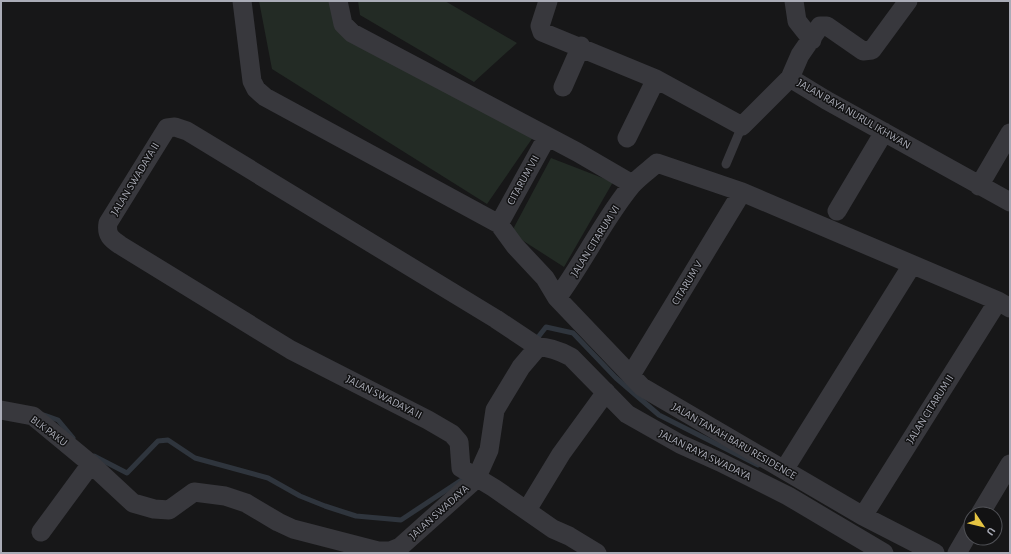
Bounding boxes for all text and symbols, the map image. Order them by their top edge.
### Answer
street label: JALAN RAYA NURUL IKHWAN [796,77,912,151]
street label: JALAN SWADAYA II [109,140,161,218]
street label: CITARUM VII [505,153,541,207]
street label: JALAN CITARUM VI [569,203,621,279]
street label: CITARUM V [670,258,705,307]
street label: JALAN SWADAYA II [344,373,424,421]
street label: JALAN CITARUM II [904,373,956,445]
street label: JALAN TANAH BARU RESIDENCE [670,401,799,481]
street label: BLK PAKU [29,414,69,448]
street label: JALAN RAYA SWADAYA [657,428,753,482]
street label: JALAN SWADAYA [407,482,471,541]
north arrow [963,506,1003,546]
text: U [984,525,997,537]

